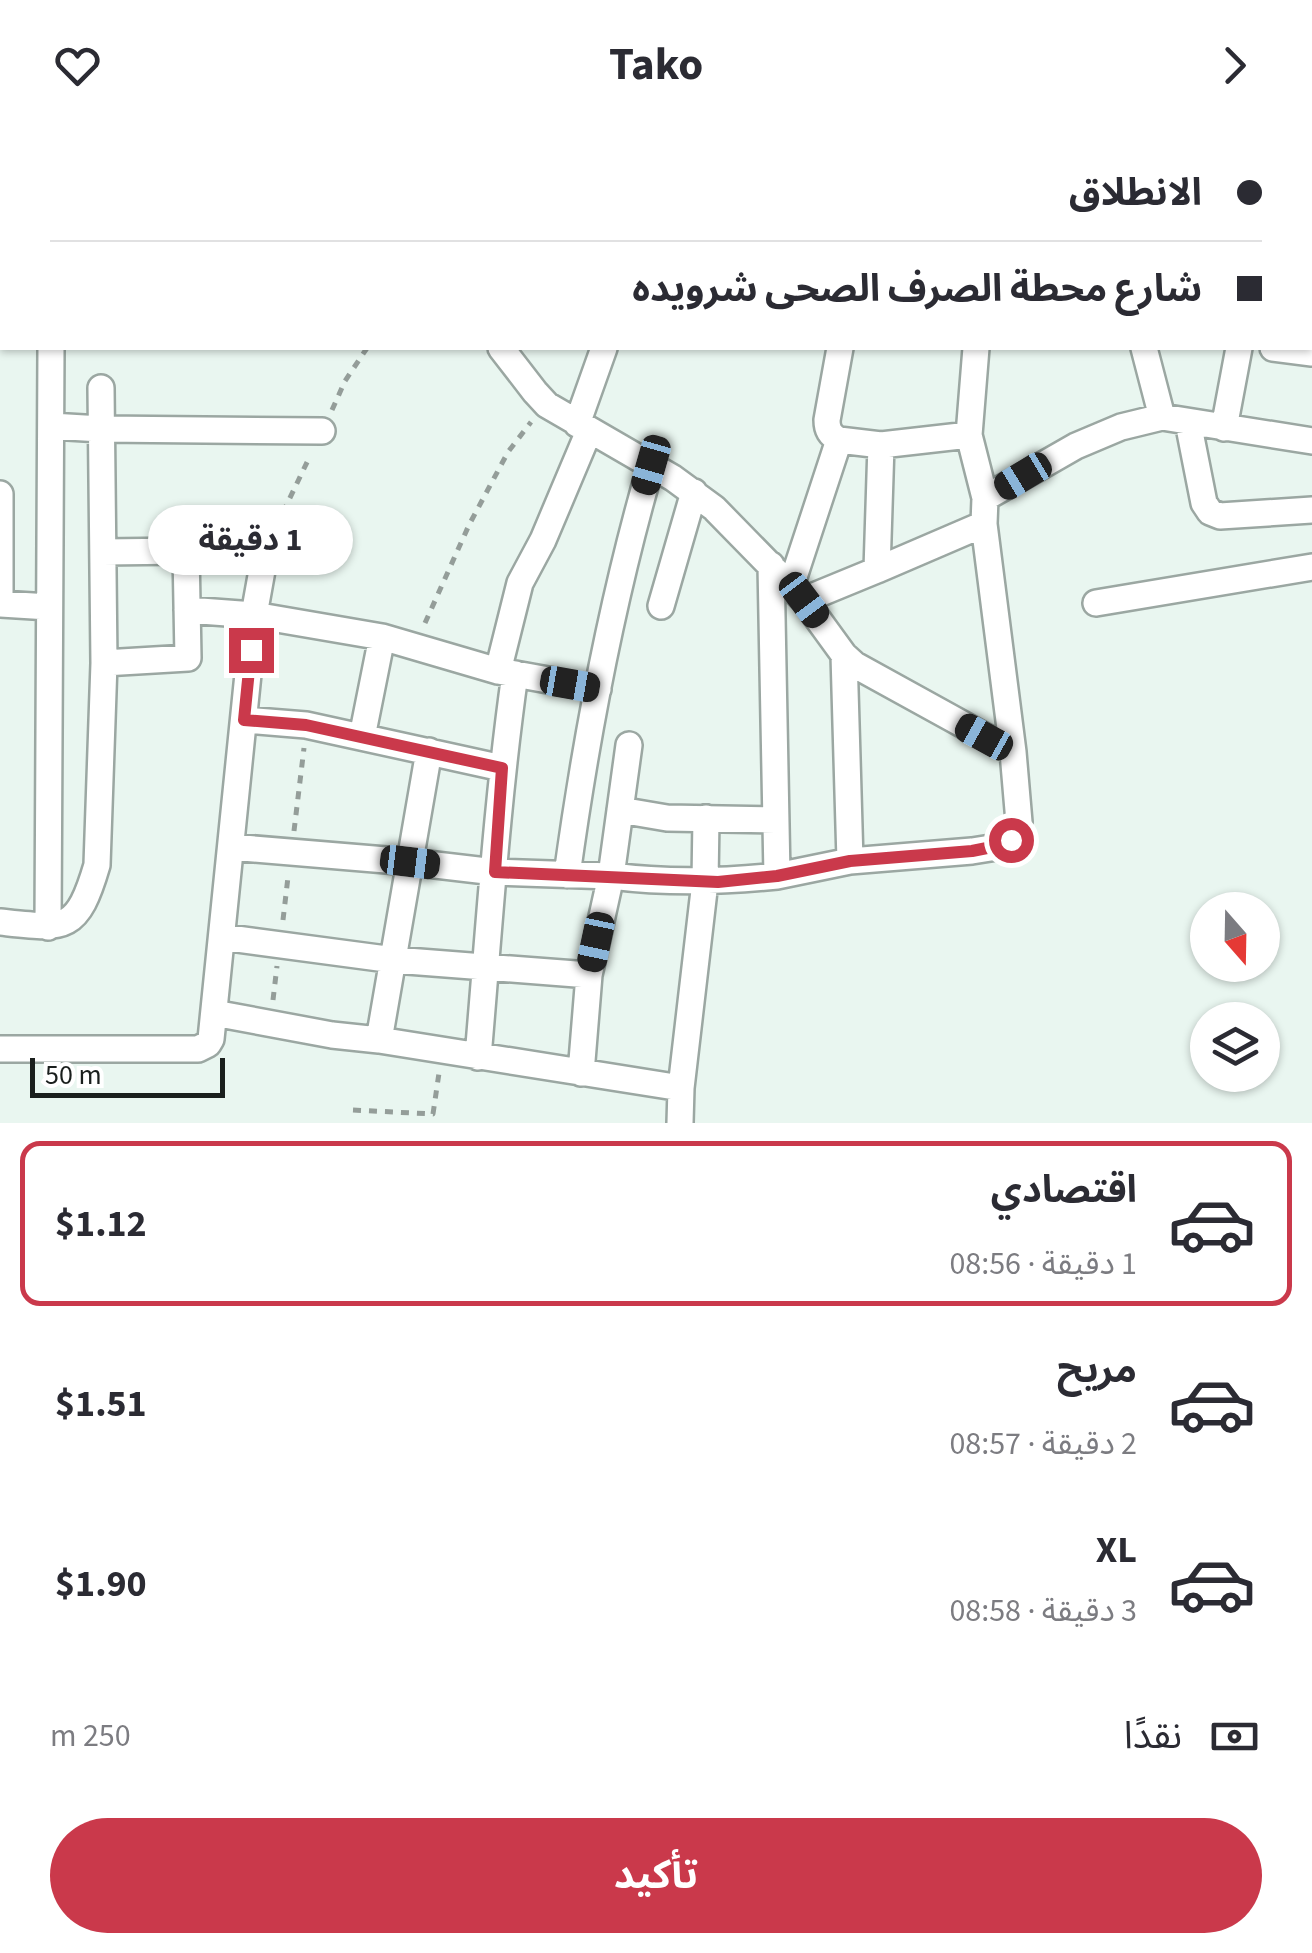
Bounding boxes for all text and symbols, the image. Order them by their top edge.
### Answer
text: Tako [609,33,703,97]
icon: heart [50,38,105,93]
icon: forward [1207,38,1262,93]
text: الانطلاق [1069,166,1202,220]
text: شارع محطة الصرف الصحى شرويده [632,262,1202,316]
car [628,432,674,498]
car [990,448,1056,504]
callout: 1 دقيقة [148,505,354,575]
text: 1 دقيقة [199,517,302,563]
car [774,567,834,633]
route end [229,628,274,673]
car [538,664,602,704]
car [950,709,1018,765]
route start [989,818,1034,863]
car [378,843,442,881]
north arrow [1190,892,1280,982]
map controls [1190,892,1280,1092]
car [575,910,617,974]
button: layers [1190,1002,1280,1092]
scale bar [30,1053,225,1098]
text: 50 m [45,1055,102,1095]
text: اقتصادي [991,1163,1137,1217]
icon: car [1167,1179,1257,1269]
text: $1.12 [55,1197,147,1251]
text: 1 دقيقة · 08:56 [949,1241,1137,1287]
text: مريح [1057,1343,1137,1397]
icon: car [1167,1359,1257,1449]
text: $1.51 [55,1377,147,1431]
text: 2 دقيقة · 08:57 [949,1421,1137,1467]
text: XL [1096,1523,1137,1577]
icon: car [1167,1539,1257,1629]
text: $1.90 [55,1557,147,1611]
text: 3 دقيقة · 08:58 [949,1588,1137,1634]
text: نقدًا [1124,1709,1182,1763]
icon: cash [1207,1709,1262,1764]
text: 250 m [50,1713,131,1759]
button: تأكيد [50,1818,1262,1933]

